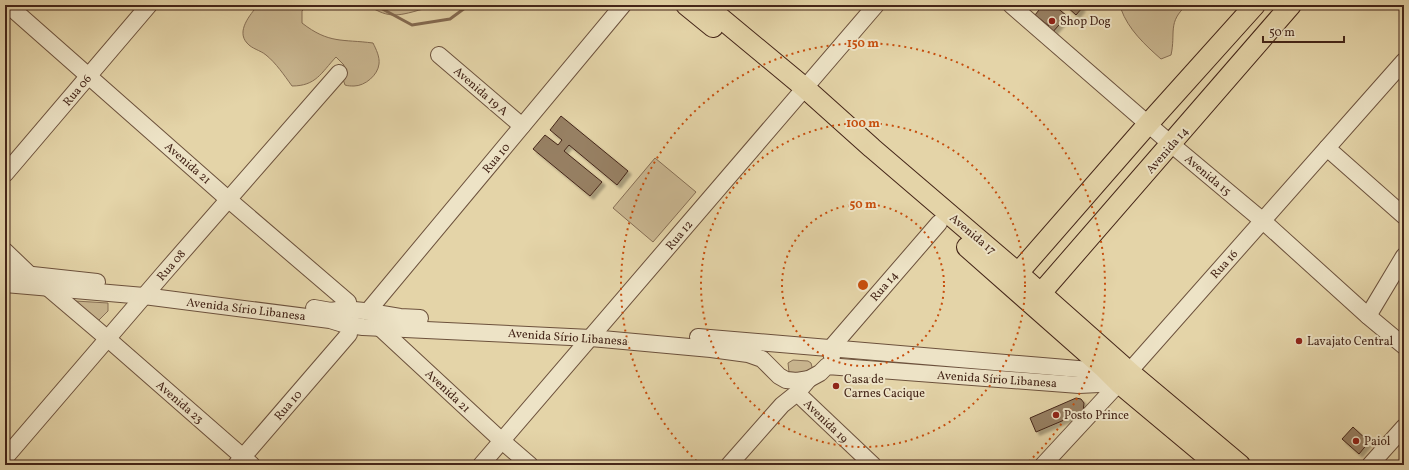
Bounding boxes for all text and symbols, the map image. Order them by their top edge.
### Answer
place label: Shop Dog [1060,14,1111,30]
marker: Shop Dog [1047,16,1057,26]
scale bar [1263,18,1344,44]
text: 50 m [1269,25,1295,41]
text: 150 m [847,36,879,52]
street label: Avenida 19 A [450,64,511,120]
street label: Rua 06 [60,71,96,110]
text: 100 m [846,116,880,132]
street label: Avenida 14 [1143,124,1193,178]
street label: Avenida 21 [161,139,214,188]
street label: Rua 10 [479,140,514,177]
street label: Avenida 15 [1181,152,1234,200]
text: 50 m [849,197,877,213]
street label: Avenida 17 [946,211,999,259]
street label: Rua 12 [663,217,697,254]
street label: Rua 08 [154,247,190,285]
street label: Rua 16 [1207,247,1242,283]
street label: Rua 14 [867,268,902,305]
centre of rings [856,278,870,292]
street label: Avenida Sírio Libanesa [185,295,306,325]
street label: Avenida Sírio Libanesa [507,326,628,350]
place label: Lavajato Central [1307,334,1394,350]
marker: Lavajato Central [1294,336,1304,346]
street label: Avenida 21 [421,367,473,417]
street label: Avenida Sírio Libanesa [936,368,1057,392]
place label: Casa de Carnes Cacique [844,372,925,402]
street label: Avenida 23 [152,378,206,428]
marker: Casa de Carnes Cacique [831,381,841,391]
street label: Rua 10 [271,387,306,424]
street label: Avenida 19 [799,396,851,447]
place label: Posto Prince [1064,408,1129,424]
marker: Posto Prince [1051,410,1061,420]
place label: Paiol [1364,434,1391,450]
marker: Paiol [1351,436,1361,446]

